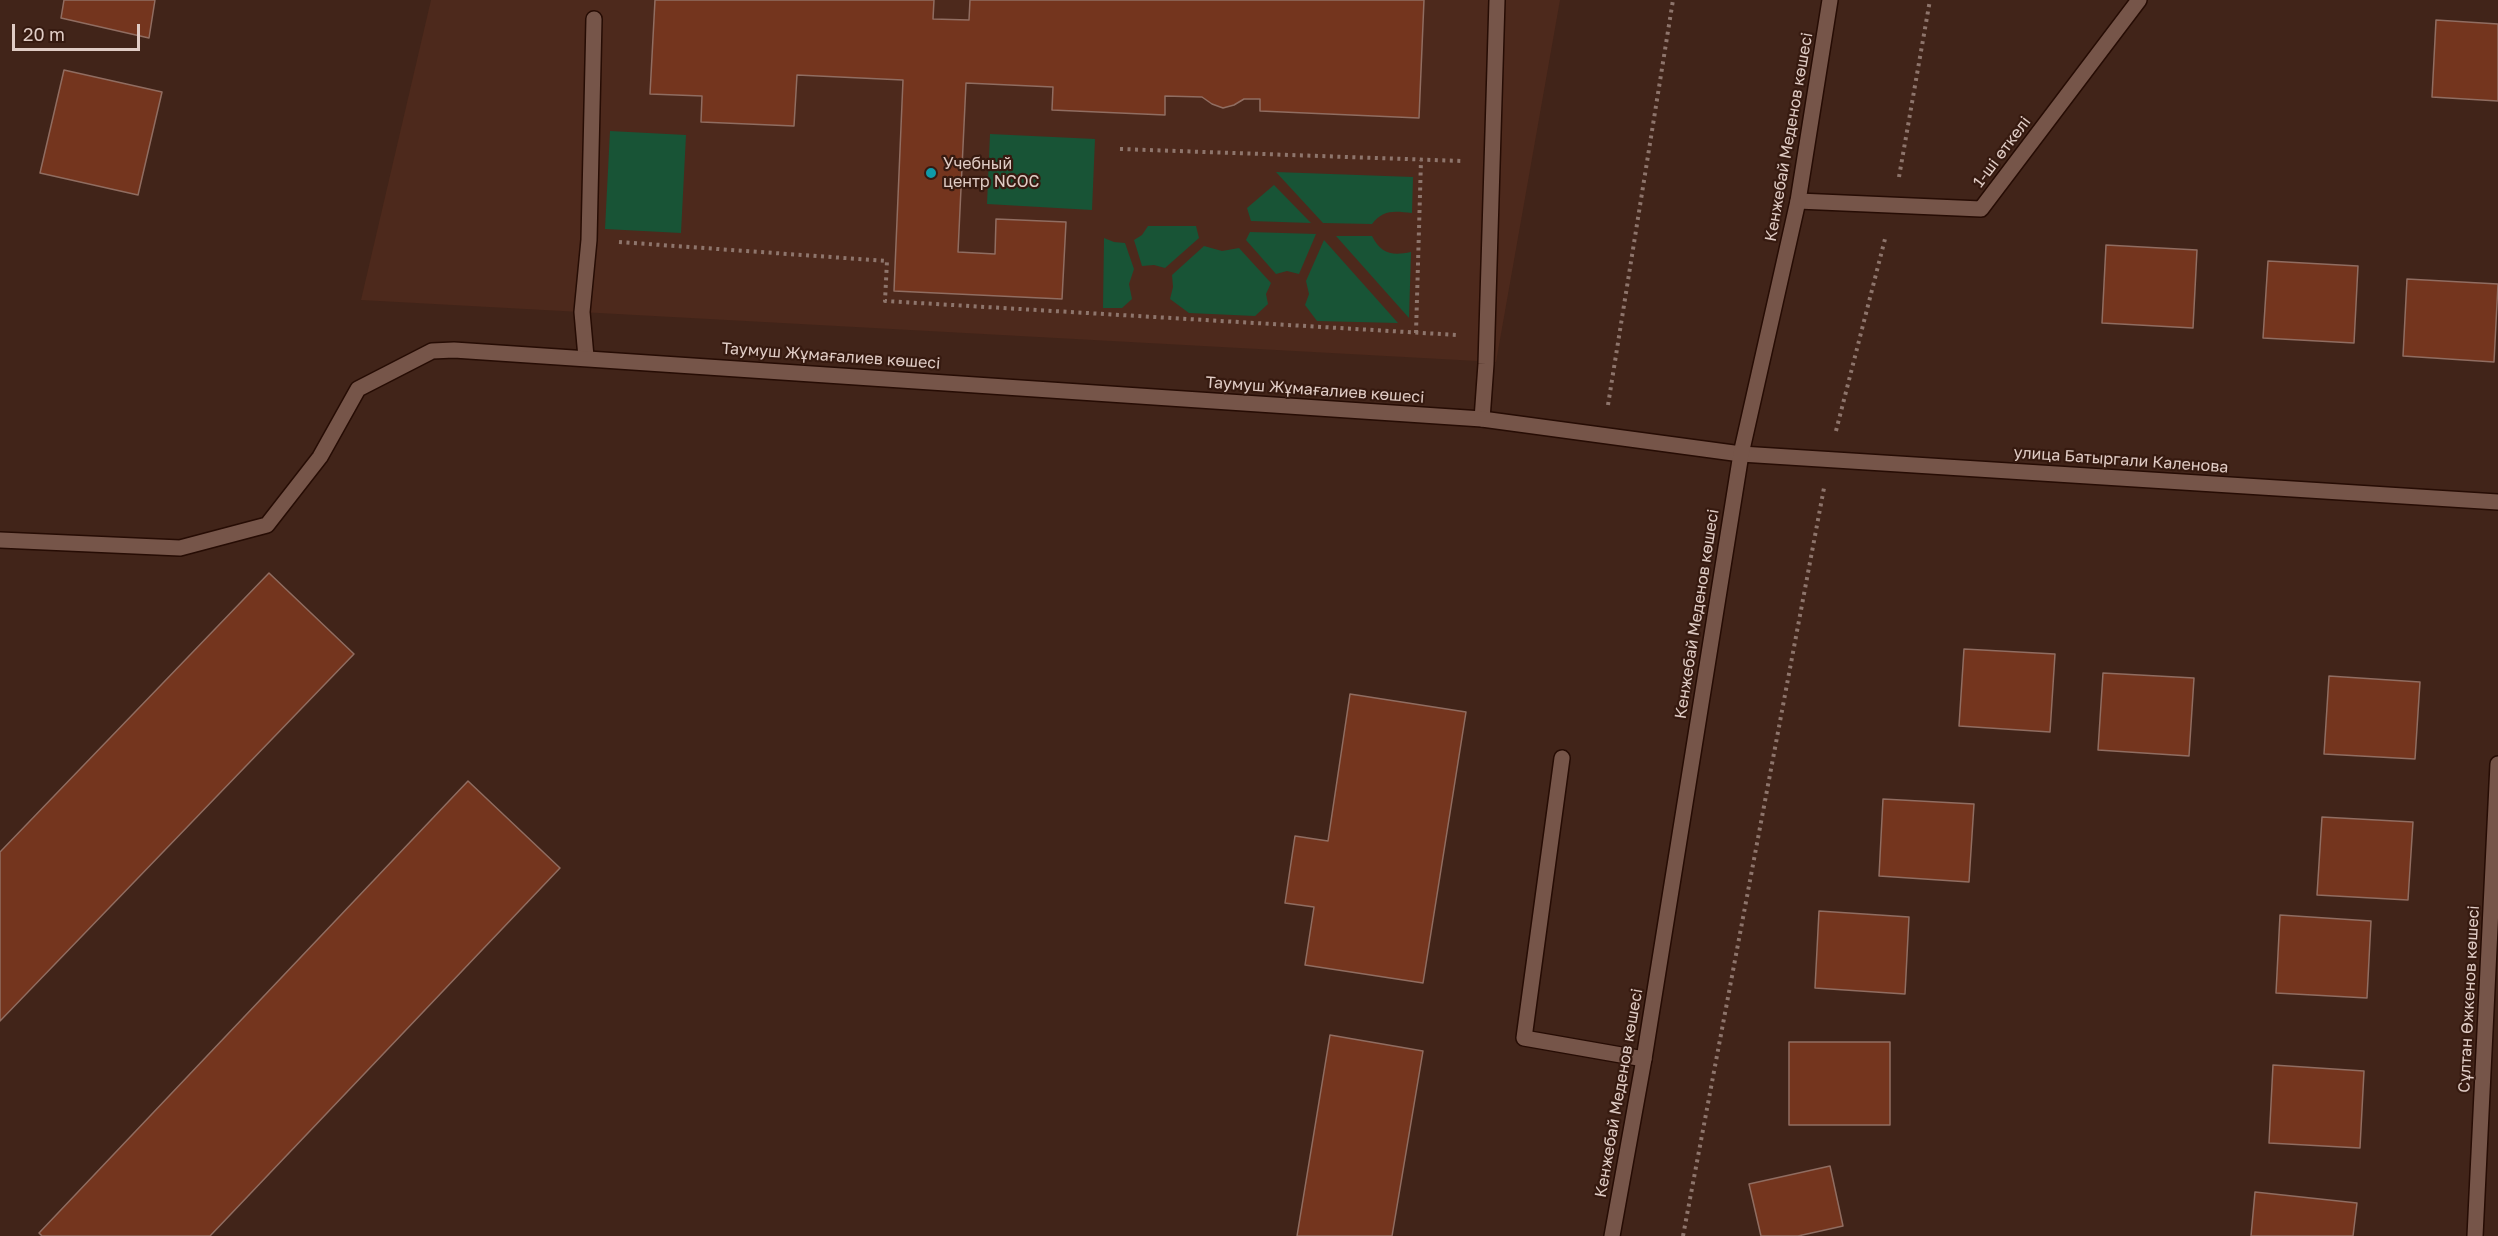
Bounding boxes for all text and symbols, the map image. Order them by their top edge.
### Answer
scale bar [15,12,142,50]
text: 20 m [23,23,65,45]
street label: Кенжебай Меденов көшесі [1761,31,1817,243]
street label: 1-ші өткелі [1969,113,2035,191]
place label: Учебный центр NCOC [943,154,1039,192]
marker: Учебный центр NCOC [924,166,938,180]
street label: Таумуш Жұмағалиев көшесі [721,339,941,373]
street label: Таумуш Жұмағалиев көшесі [1205,373,1425,407]
street label: улица Батыргали Каленова [2013,443,2229,477]
street label: Кенжебай Меденов көшесі [1671,508,1723,720]
street label: Сұлтан Өжкенов көшесі [2455,905,2483,1093]
street label: Кенжебай Меденов көшесі [1591,987,1647,1199]

